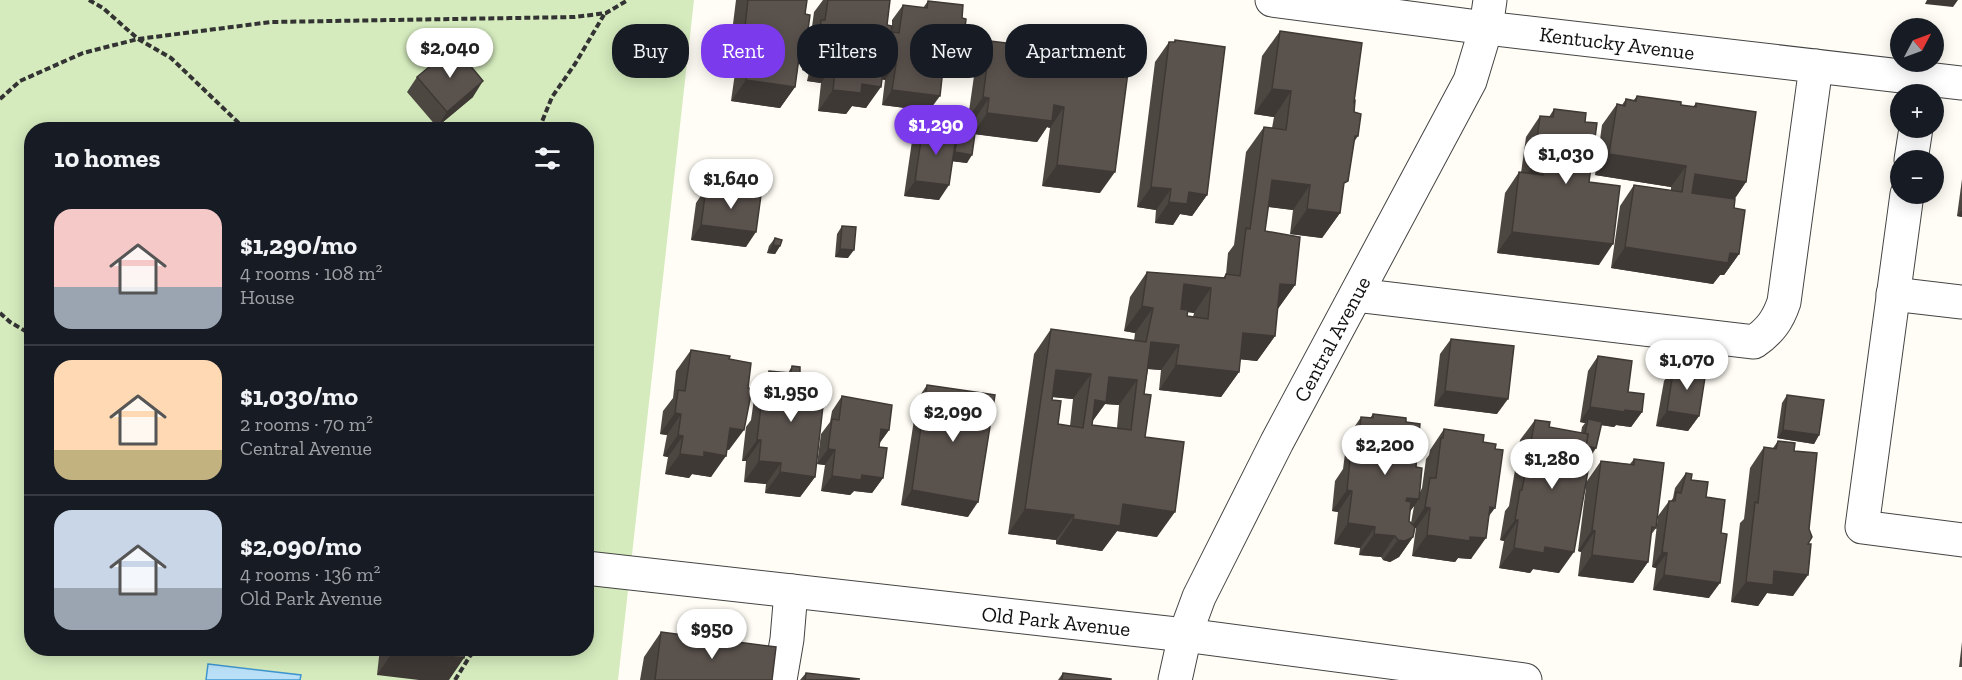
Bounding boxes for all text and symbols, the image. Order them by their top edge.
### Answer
north arrow [1890,18,1944,72]
map controls [1890,18,1944,204]
street label: Kentucky Avenue [1538,21,1696,65]
chip: Buy [612,24,689,78]
chip: Rent [701,24,785,78]
chip: Filters [797,24,898,78]
chip: New [910,24,993,78]
chip: Apartment [1005,24,1147,78]
pin: $2,040 [401,28,499,79]
text: $2,040 [420,35,480,59]
button: + [1890,84,1944,138]
pin: $1,290 [887,105,985,156]
text: $1,290 [908,112,964,136]
pin: $1,030 [1517,134,1615,185]
text: $1,030 [1538,141,1594,165]
text: 10 homes [54,142,160,174]
icon: filters [531,142,564,175]
button: − [1890,150,1944,204]
pin: $1,640 [682,159,780,210]
text: $1,640 [703,166,759,190]
text: $1,290/mo [240,229,357,261]
icon: home [102,233,174,305]
text: 4 rooms · 108 m² [240,261,382,285]
street label: Central Avenue [1288,272,1376,406]
text: House [240,285,294,309]
pin: $1,070 [1638,340,1736,391]
text: $1,070 [1659,347,1715,371]
pin: $1,950 [742,372,840,423]
text: $1,950 [764,379,819,403]
text: $1,030/mo [240,380,358,412]
icon: home [102,384,174,456]
pin: $2,090 [904,392,1002,443]
text: $2,090 [924,399,982,423]
text: 2 rooms · 70 m² [240,412,373,436]
pin: $2,200 [1336,425,1434,476]
text: $2,200 [1356,432,1414,456]
text: Central Avenue [240,436,372,460]
pin: $1,280 [1503,439,1601,490]
text: $1,280 [1524,446,1580,470]
text: $2,090/mo [240,530,362,562]
icon: home [102,534,174,606]
text: 4 rooms · 136 m² [240,562,381,586]
text: Old Park Avenue [240,586,382,610]
street label: Old Park Avenue [980,601,1132,641]
pin: $950 [676,609,748,660]
text: $950 [691,616,733,640]

